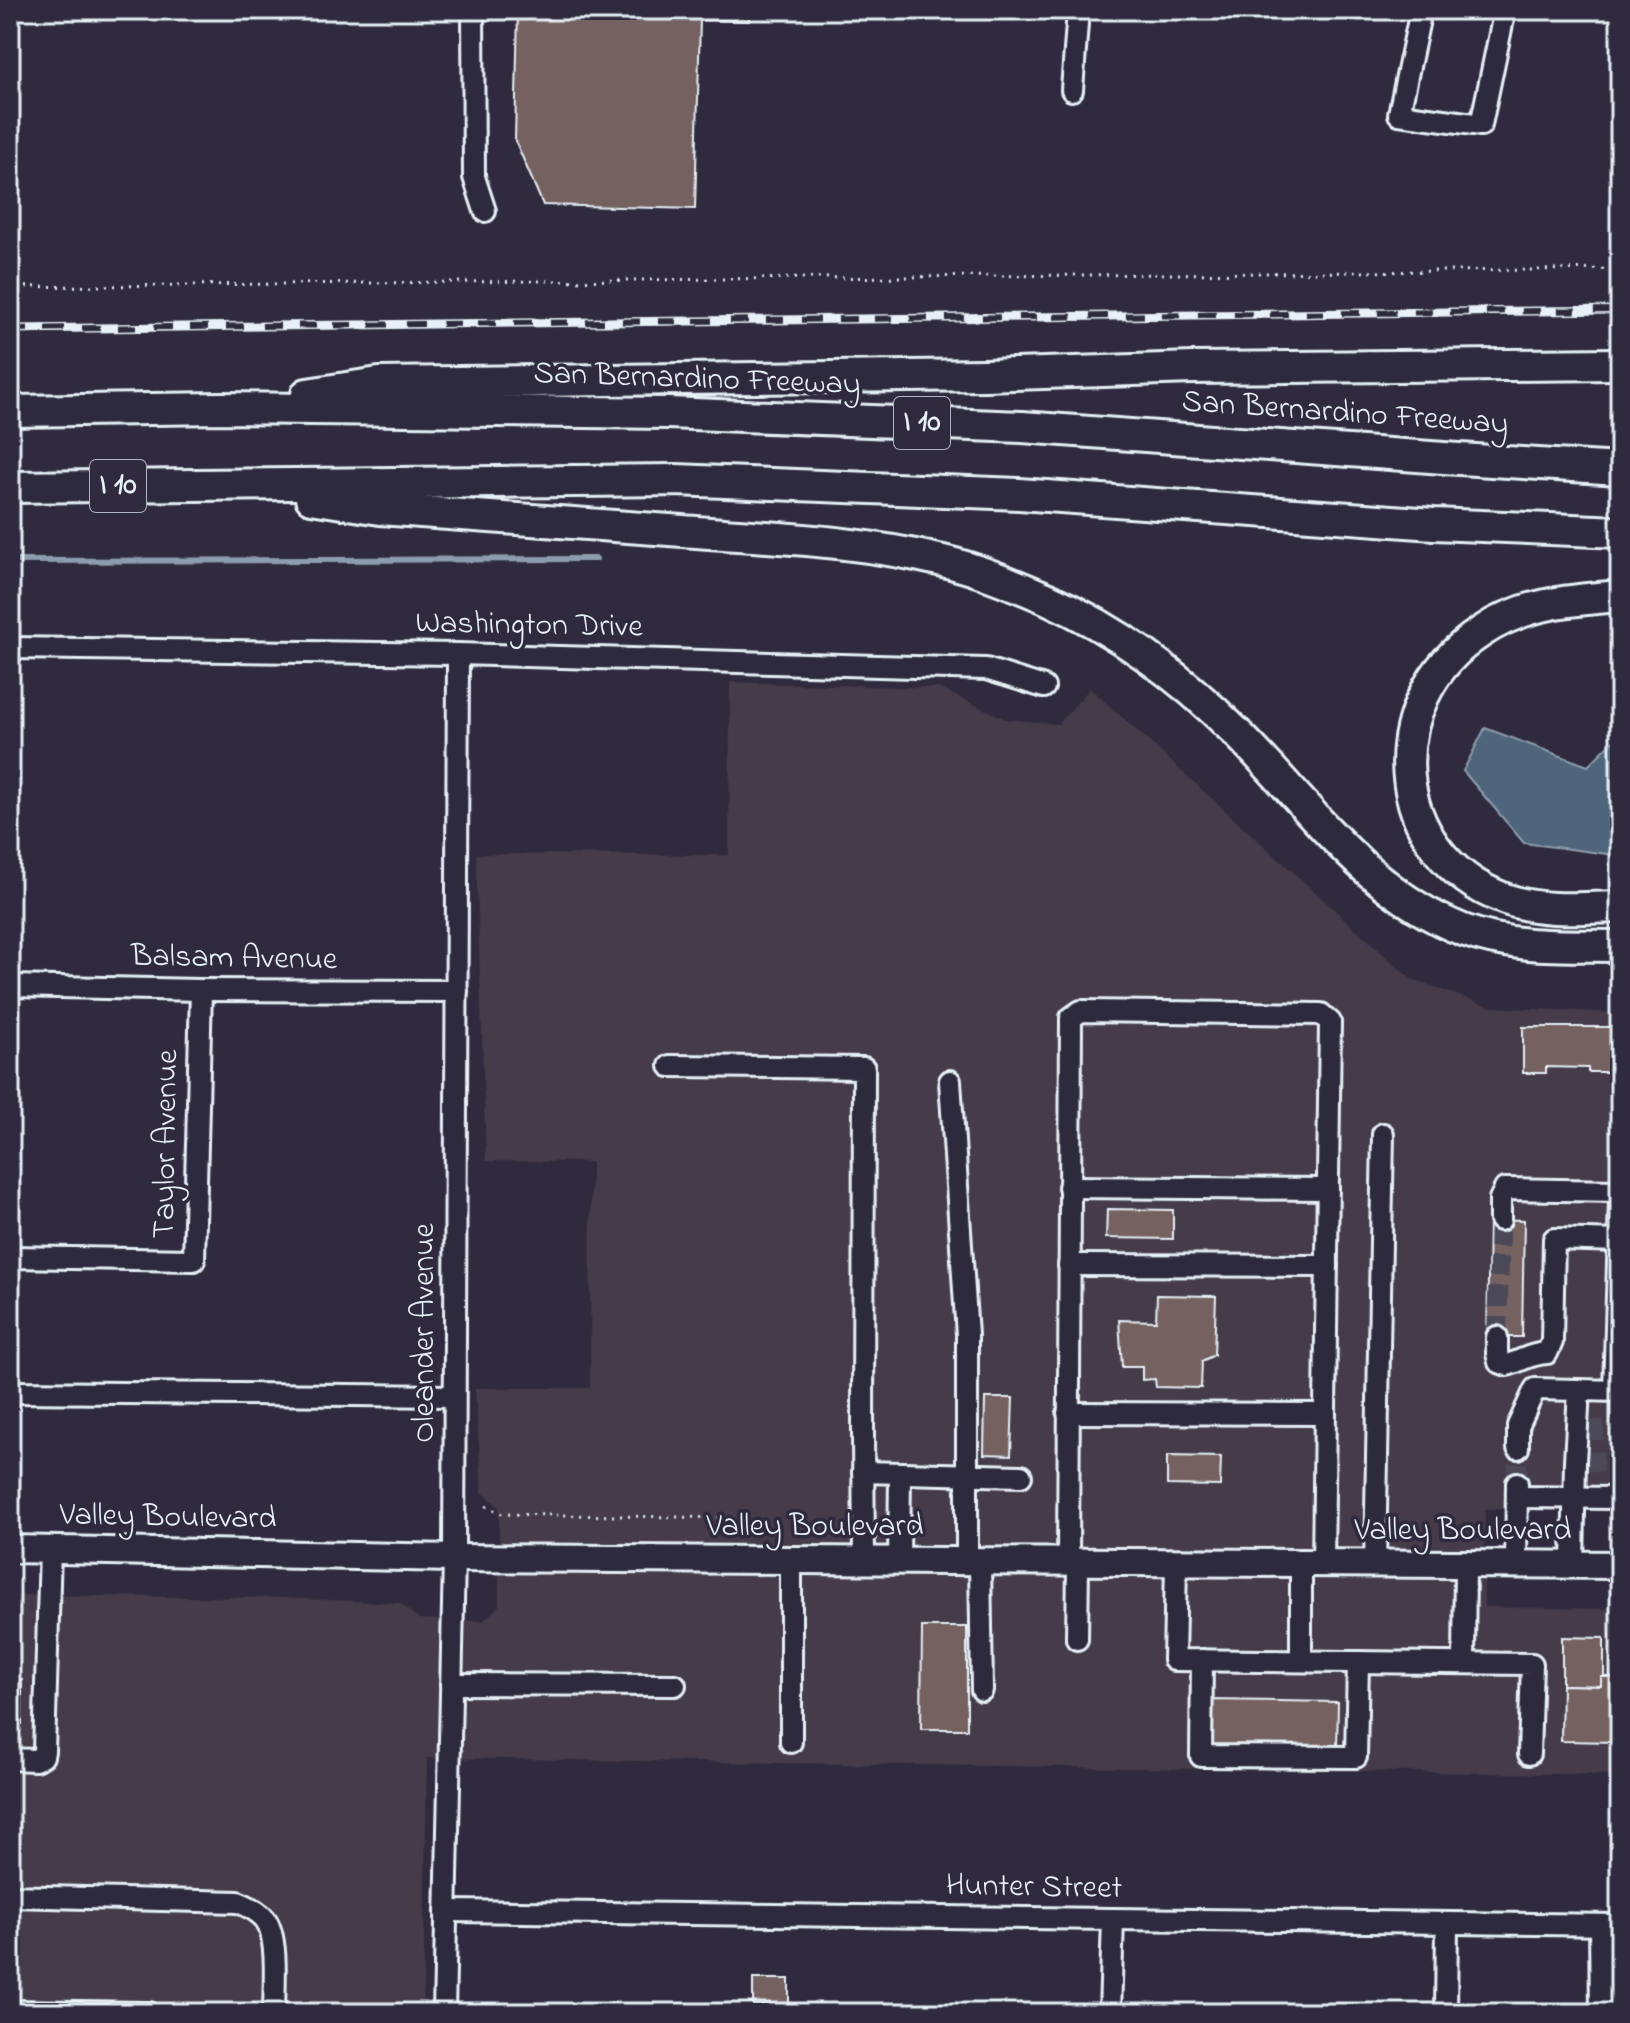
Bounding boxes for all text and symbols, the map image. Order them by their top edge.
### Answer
street label: San Bernardino Freeway [533,351,861,409]
street label: San Bernardino Freeway [1180,379,1510,449]
road number: I 10 [894,397,950,449]
road number: I 10 [90,460,146,512]
street label: Washington Drive [415,601,644,651]
street label: Balsam Avenue [129,934,338,984]
street label: Taylor Avenue [142,1048,192,1239]
street label: Oleander Avenue [402,1222,449,1443]
street label: Valley Boulevard [58,1493,277,1543]
street label: Valley Boulevard [706,1504,923,1551]
street label: Valley Boulevard [1354,1508,1571,1555]
street label: Hunter Street [945,1863,1123,1913]

